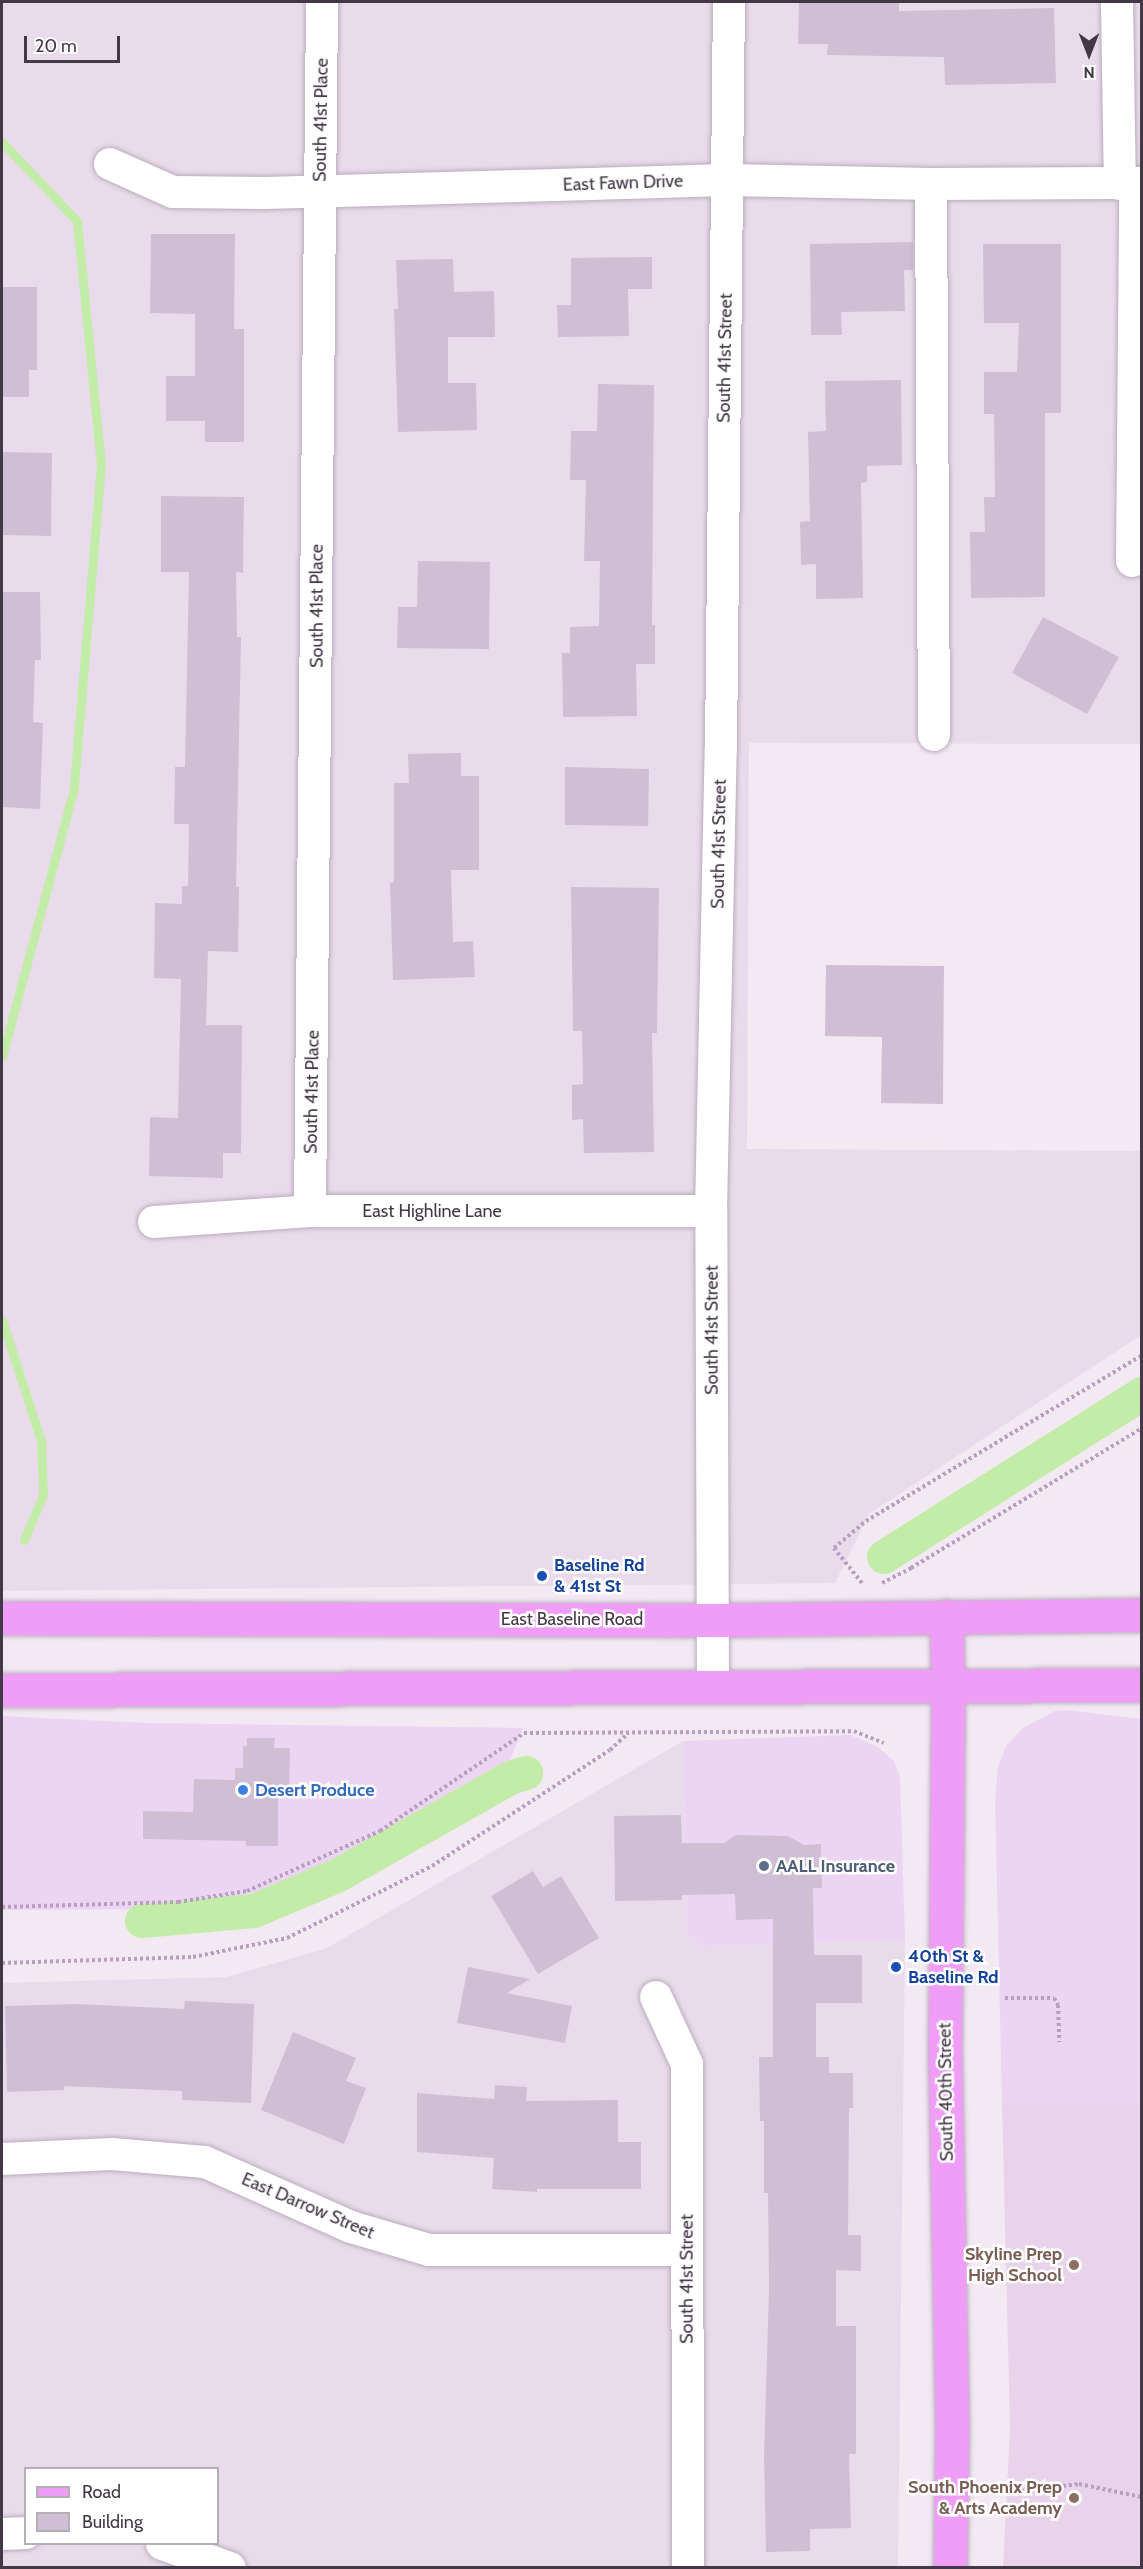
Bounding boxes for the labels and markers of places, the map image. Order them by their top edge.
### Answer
place label: Baseline Rd & 41st St [554,1555,645,1598]
marker: Baseline Rd & 41st St [535,1569,549,1583]
place label: Desert Produce [255,1779,374,1801]
marker: Desert Produce [236,1783,250,1797]
place label: AALL Insurance [776,1855,895,1877]
marker: AALL Insurance [757,1859,771,1873]
place label: 40th St & Baseline Rd [908,1946,999,1988]
marker: 40th St & Baseline Rd [889,1960,903,1974]
place label: Skyline Prep High School [965,2244,1062,2286]
marker: Skyline Prep High School [1067,2258,1081,2272]
place label: South Phoenix Prep & Arts Academy [908,2477,1062,2520]
marker: South Phoenix Prep & Arts Academy [1067,2491,1081,2505]

